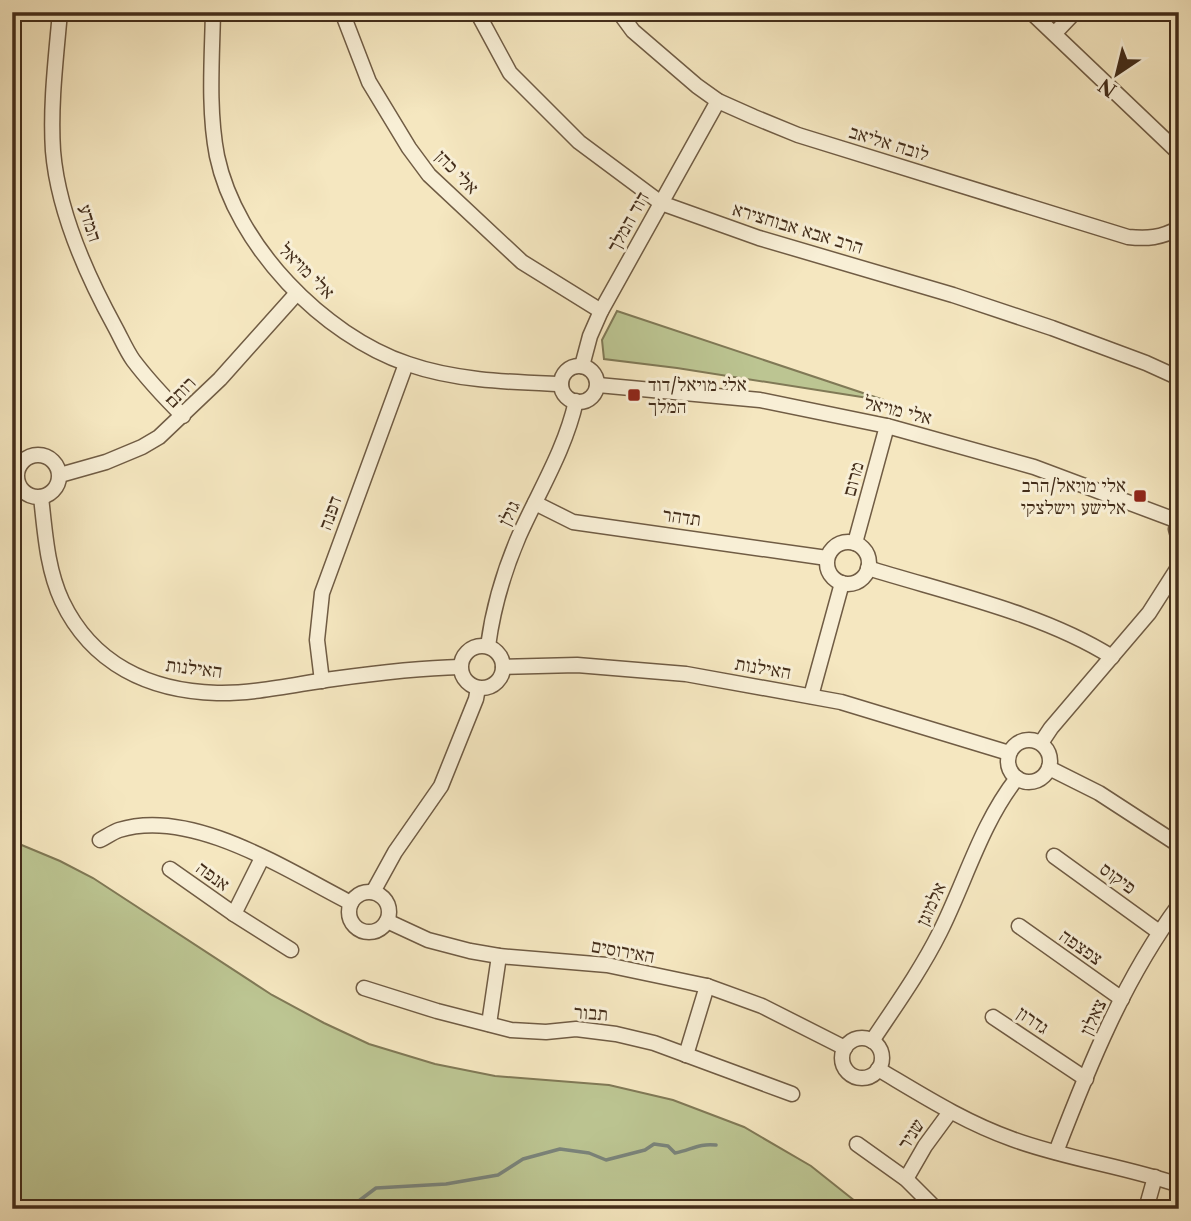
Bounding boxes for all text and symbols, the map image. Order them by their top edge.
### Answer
north arrow [1082,38,1152,108]
text: N [1094,73,1121,102]
street label: לובה אליאב [846,120,932,166]
street label: אלי כהן [430,145,484,199]
street label: דוד המלך [602,188,654,256]
street label: הרב אבא אבוחצירא [730,197,866,259]
street label: המדע [73,201,107,245]
street label: אלי מויאל [274,238,340,304]
street label: רותם [159,371,201,413]
place label: אלי מויאל/דוד המלך [648,373,747,418]
marker: אלי מויאל/דוד המלך [626,387,642,403]
street label: אלי מויאל [862,390,934,430]
street label: מרום [837,459,869,499]
place label: אלי מויאל/הרב אלישע וישלצקי [1021,474,1126,519]
marker: אלי מויאל/הרב אלישע וישלצקי [1132,488,1148,504]
street label: דפנה [313,493,347,533]
street label: גולן [493,497,525,529]
street label: תדהר [661,503,703,531]
street label: האילנות [733,652,793,684]
street label: האילנות [164,653,224,683]
street label: אנפה [192,856,234,896]
street label: פיקוס [1095,857,1141,899]
street label: אלמוגן [911,879,951,929]
street label: צפצפה [1055,924,1107,970]
street label: האירוסים [589,934,657,968]
street label: צאלון [1075,995,1111,1039]
street label: תבור [573,1000,609,1026]
street label: גדרון [1013,1001,1053,1039]
street label: שניר [893,1114,929,1154]

